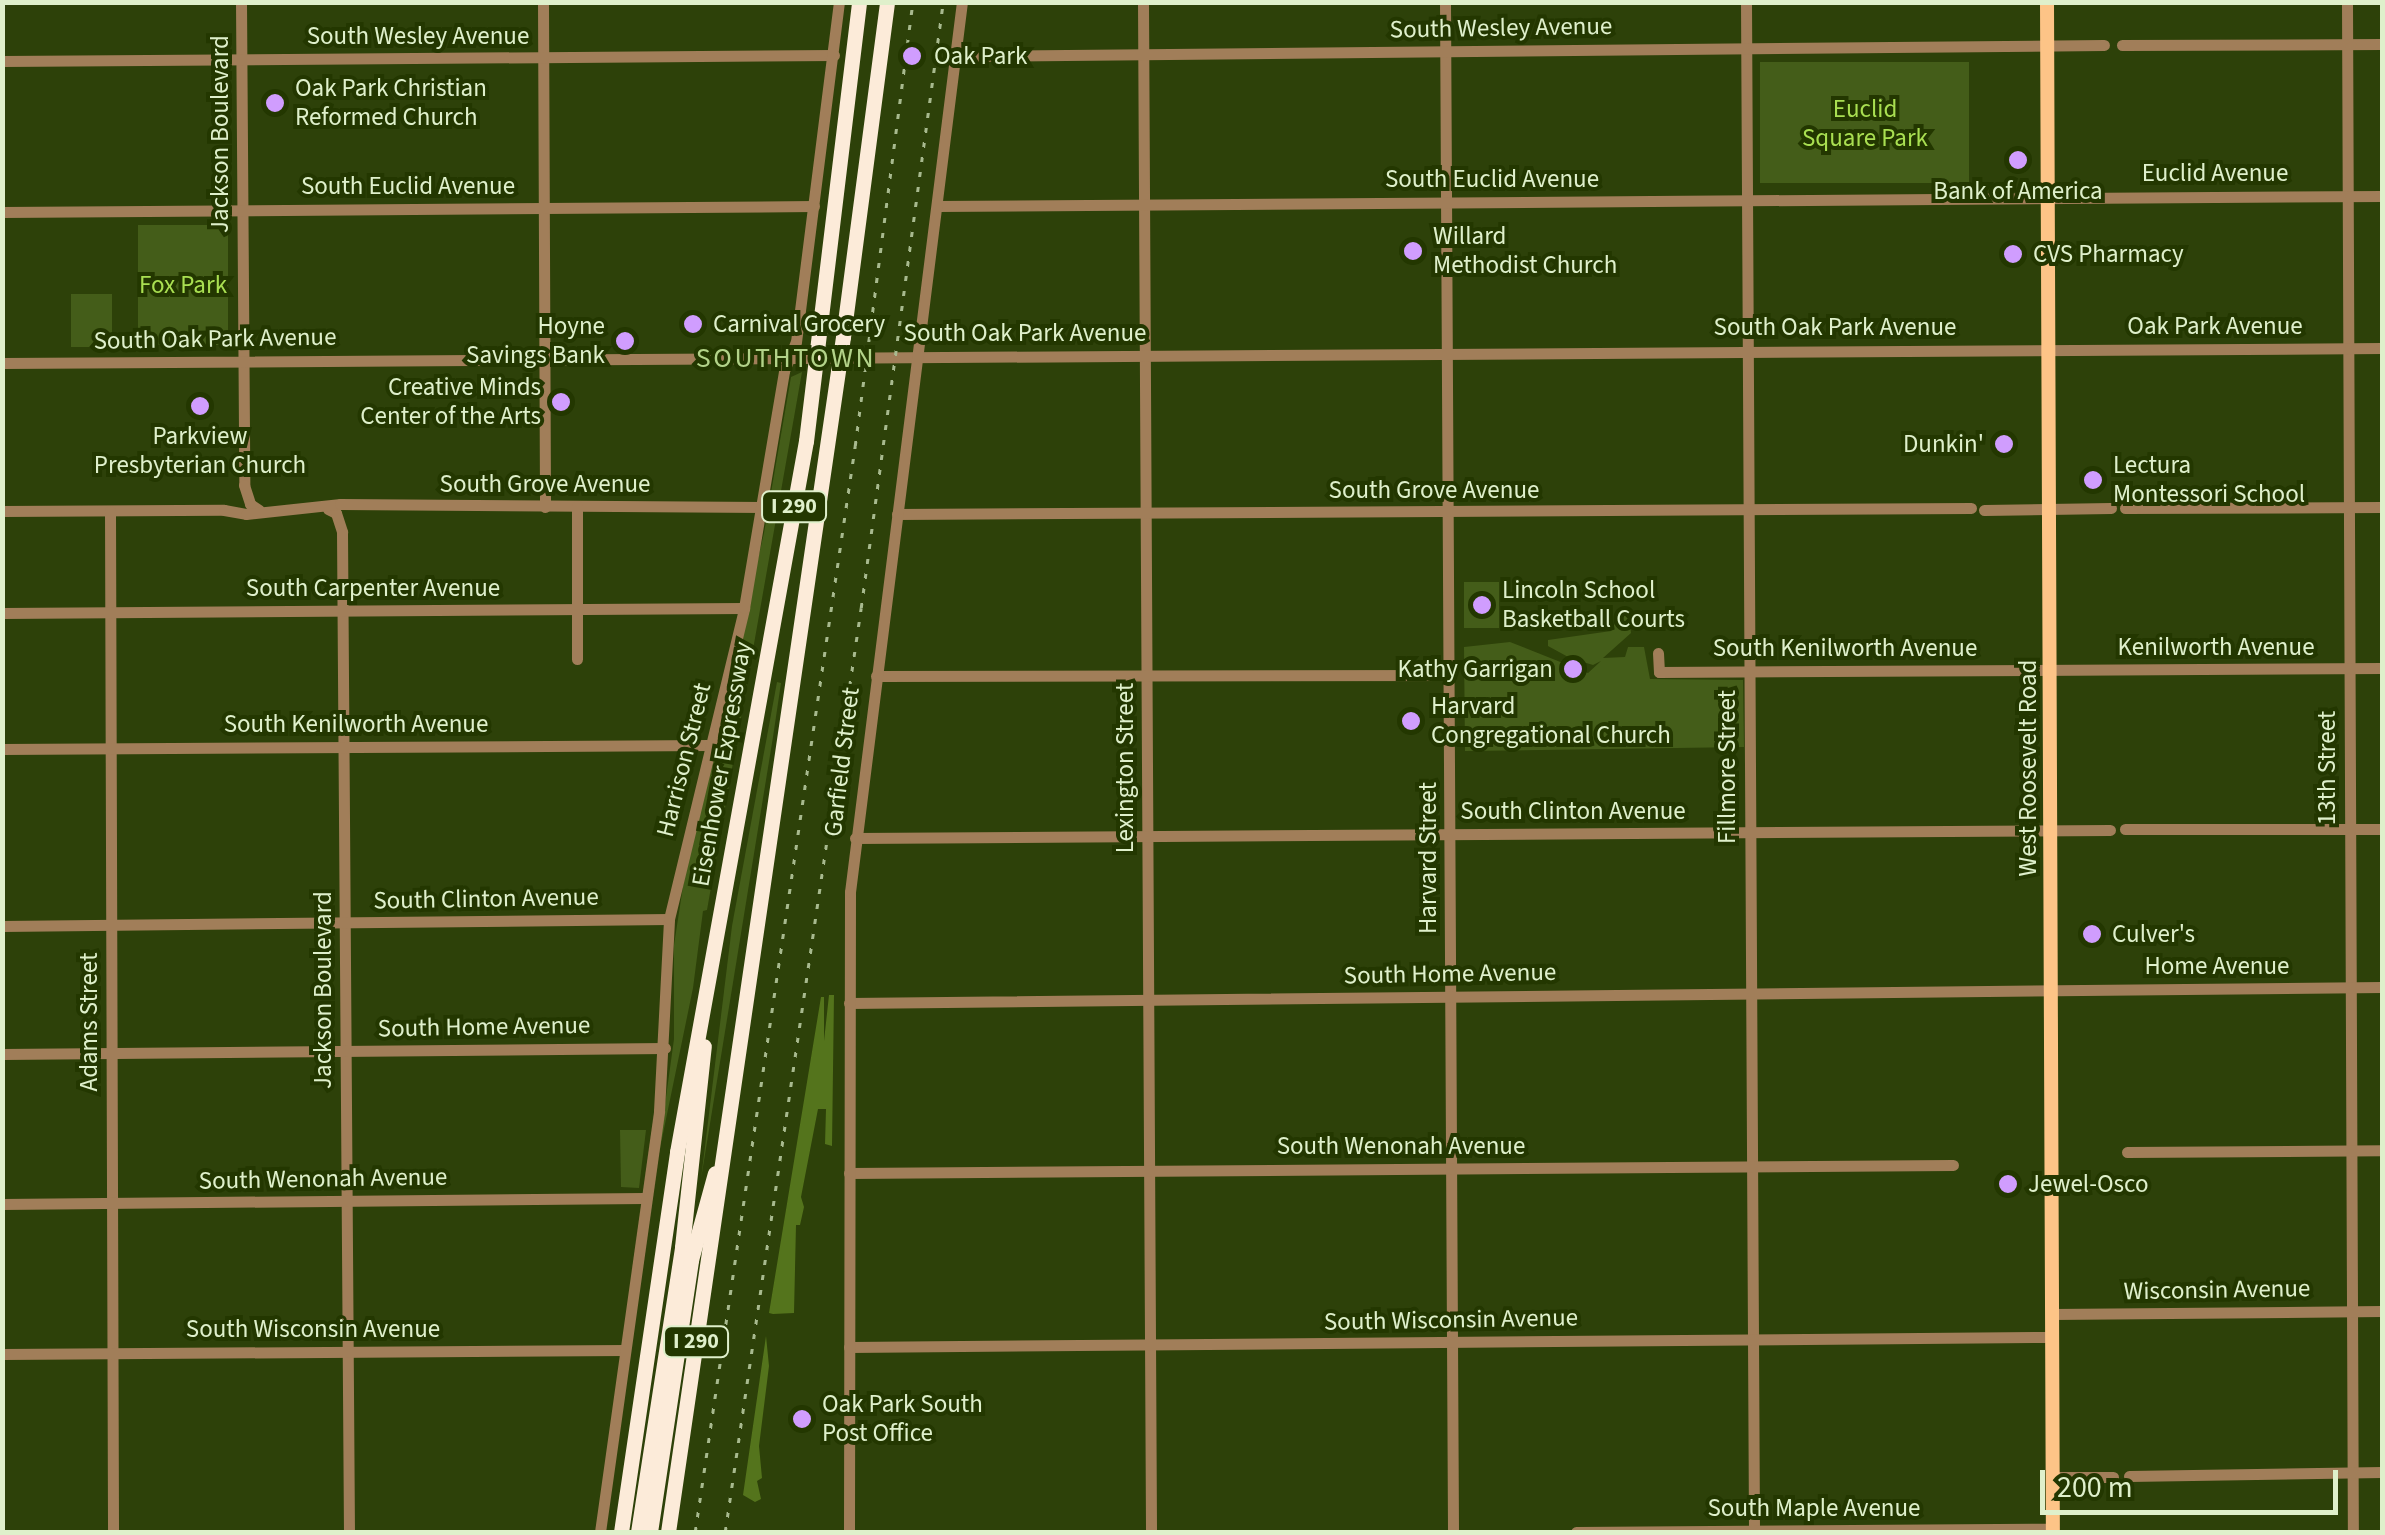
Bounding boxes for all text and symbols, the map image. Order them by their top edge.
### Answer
street label: South Wesley Avenue [1389,11,1613,45]
street label: South Wesley Avenue [307,21,529,51]
street label: Jackson Boulevard [205,35,235,233]
place label: Oak Park [934,41,1027,71]
marker: Oak Park [899,43,925,69]
place label: Oak Park Christian Reformed Church [295,74,487,133]
marker: Oak Park Christian Reformed Church [264,92,286,114]
park label: Euclid Square Park [1802,95,1928,154]
marker: Bank of America [2007,149,2029,171]
street label: Euclid Avenue [2142,158,2288,188]
street label: South Euclid Avenue [1385,164,1599,194]
street label: South Euclid Avenue [301,171,515,201]
place label: Bank of America [1933,176,2103,206]
place label: Willard Methodist Church [1433,222,1617,281]
place label: CVS Pharmacy [2033,239,2184,269]
marker: Willard Methodist Church [1402,240,1424,262]
marker: CVS Pharmacy [2002,243,2024,265]
park label: Fox Park [139,270,227,300]
place label: Carnival Grocery [713,309,885,339]
street label: Oak Park Avenue [2127,311,2303,341]
place label: Hoyne Savings Bank [466,312,605,371]
street label: South Oak Park Avenue [1714,312,1956,342]
marker: Carnival Grocery [682,313,704,335]
street label: South Oak Park Avenue [904,318,1146,348]
street label: South Oak Park Avenue [93,322,337,356]
marker: Hoyne Savings Bank [614,330,636,352]
district label: SOUTHTOWN [696,341,876,375]
place label: Creative Minds Center of the Arts [360,373,541,432]
marker: Creative Minds Center of the Arts [550,391,572,413]
marker: Parkview Presbyterian Church [189,395,211,417]
place label: Parkview Presbyterian Church [94,422,306,481]
place label: Dunkin' [1903,429,1984,459]
marker: Dunkin' [1993,433,2015,455]
place label: Lectura Montessori School [2113,451,2305,510]
street label: South Grove Avenue [440,469,650,499]
marker: Lectura Montessori School [2082,469,2104,491]
street label: South Grove Avenue [1329,475,1539,505]
road number: I 290 [759,490,829,524]
street label: South Carpenter Avenue [246,573,500,603]
place label: Lincoln School Basketball Courts [1502,576,1685,635]
marker: Lincoln School Basketball Courts [1471,594,1493,616]
street label: Kenilworth Avenue [2117,632,2315,662]
street label: South Kenilworth Avenue [1713,633,1977,663]
street label: Eisenhower Expressway [686,639,758,889]
place label: Kathy Garrigan [1398,654,1553,684]
marker: Kathy Garrigan [1562,658,1584,680]
street label: West Roosevelt Road [2013,660,2043,876]
street label: Harrison Street [650,680,718,840]
street label: Lexington Street [1110,683,1140,853]
street label: Garfield Street [818,686,866,838]
street label: Fillmore Street [1712,690,1742,844]
place label: Harvard Congregational Church [1431,692,1671,751]
street label: South Kenilworth Avenue [224,709,488,739]
marker: Harvard Congregational Church [1400,710,1422,732]
street label: 13th Street [2312,711,2342,825]
street label: Harvard Street [1413,782,1443,934]
street label: South Clinton Avenue [1460,796,1686,826]
street label: South Clinton Avenue [373,882,599,916]
street label: Jackson Boulevard [308,891,338,1089]
place label: Culver's [2112,919,2195,949]
marker: Culver's [2081,923,2103,945]
street label: Home Avenue [2144,951,2290,981]
street label: Adams Street [74,953,104,1091]
street label: South Home Avenue [1343,957,1557,991]
street label: South Home Avenue [377,1010,591,1044]
street label: South Wenonah Avenue [1277,1131,1525,1161]
street label: South Wenonah Avenue [198,1162,448,1196]
place label: Jewel-Osco [2028,1169,2148,1199]
marker: Jewel-Osco [1997,1173,2019,1195]
street label: Wisconsin Avenue [2123,1273,2311,1307]
street label: South Wisconsin Avenue [1324,1303,1578,1337]
street label: South Wisconsin Avenue [186,1314,440,1344]
road number: I 290 [661,1325,731,1359]
place label: Oak Park South Post Office [822,1390,983,1449]
marker: Oak Park South Post Office [791,1408,813,1430]
scale bar [2045,1450,2342,1512]
text: 200 m [2057,1466,2133,1509]
street label: South Maple Avenue [1707,1493,1921,1523]

